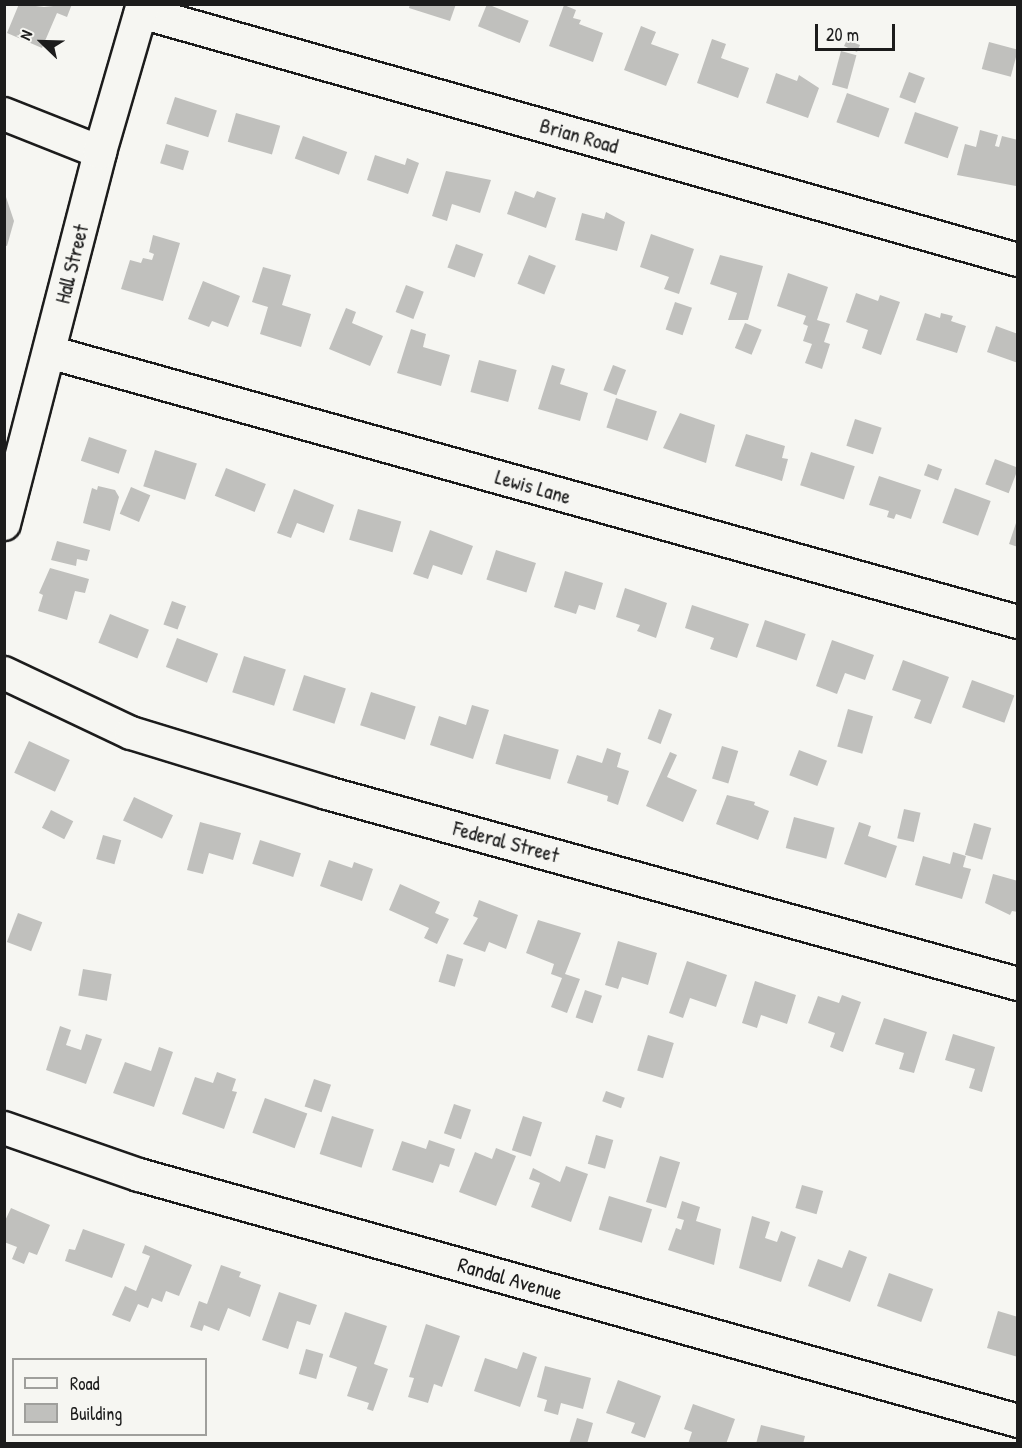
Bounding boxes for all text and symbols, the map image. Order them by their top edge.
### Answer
north arrow [12,12,72,72]
scale bar [818,12,898,50]
text: 20 m [826,22,859,47]
text: N [14,27,37,43]
street label: Brian Road [537,113,621,159]
street label: Hall Street [50,222,94,306]
street label: Lewis Lane [492,464,574,510]
street label: Federal Street [450,816,562,868]
street label: Randal Avenue [455,1252,565,1306]
legend [12,1358,207,1436]
text: Road [70,1371,100,1396]
text: Building [70,1401,122,1426]

